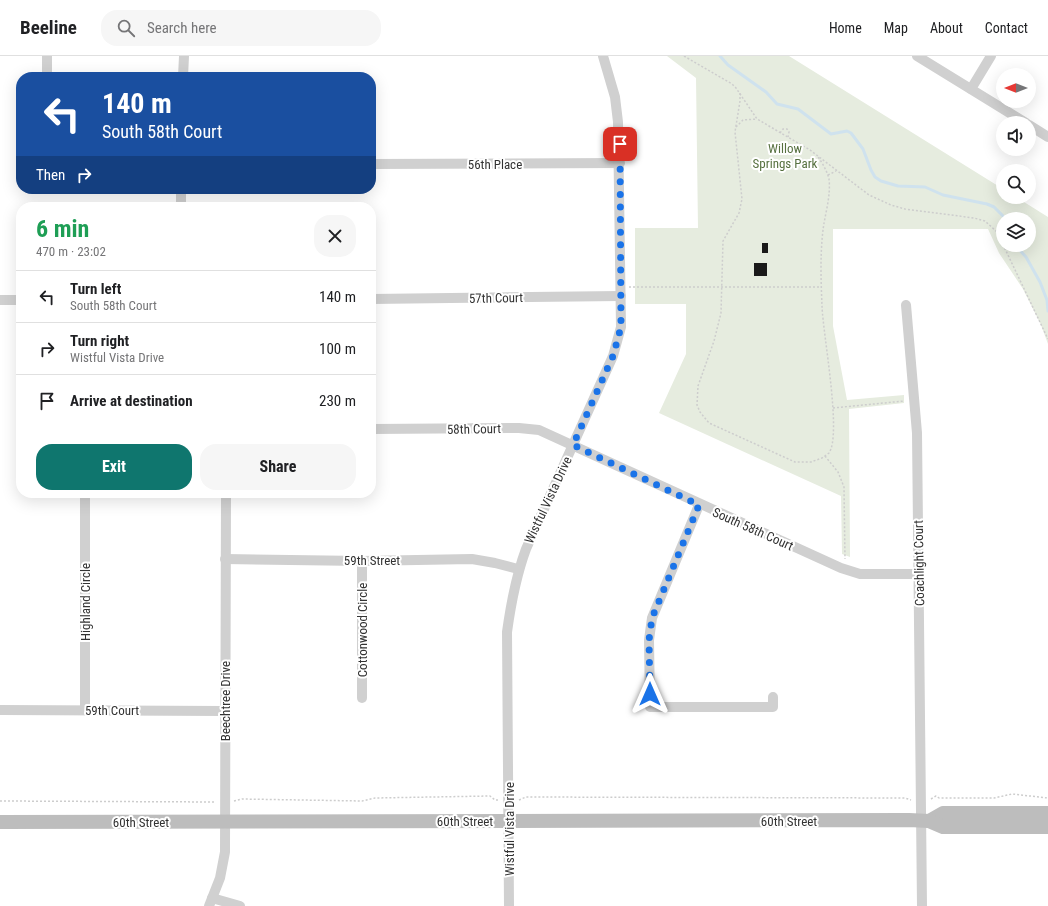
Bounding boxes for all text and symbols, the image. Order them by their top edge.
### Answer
search box [101,10,381,46]
text: Beeline [20,16,77,39]
icon: search [115,17,137,39]
text: Search here [147,19,217,37]
text: Home [829,20,862,36]
text: Map [884,20,908,36]
text: About [930,20,963,36]
text: Contact [985,20,1028,36]
north arrow [996,68,1036,108]
map controls [996,68,1036,252]
text: 140 m [102,87,172,120]
icon: left [36,88,88,140]
button: sound [996,116,1036,156]
text: South 58th Court [102,121,222,142]
pin [603,127,637,161]
icon: arrive [609,133,631,155]
park label: Willow Springs Park [753,141,818,171]
street label: 56th Place [468,157,522,172]
icon: right [73,164,95,186]
button: search [996,164,1036,204]
text: Then [36,166,65,184]
button: layers [996,212,1036,252]
text: 6 min [36,215,89,243]
button: close [314,215,356,257]
text: 470 m · 23:02 [36,244,106,259]
text: Turn left [70,280,121,298]
icon: left [36,286,58,308]
text: 140 m [319,288,356,306]
street label: 57th Court [469,290,523,306]
text: South 58th Court [70,298,157,313]
text: Turn right [70,332,129,350]
icon: right [36,338,58,360]
text: 100 m [319,340,356,358]
text: Wistful Vista Drive [70,350,164,365]
icon: arrive [36,390,58,412]
text: Arrive at destination [70,392,193,410]
text: 230 m [319,392,356,410]
street label: 58th Court [447,421,501,437]
button: Exit [36,444,192,490]
button: Share [200,444,356,490]
street label: Wistful Vista Drive [521,454,575,546]
street label: South 58th Court [710,504,796,554]
street label: Coachlight Court [911,520,927,606]
street label: 59th Street [344,553,400,568]
street label: Highland Circle [78,563,93,641]
street label: Cottonwood Circle [355,583,370,677]
street label: Beechtree Drive [218,661,233,741]
position arrow [629,673,671,715]
street label: 59th Court [85,703,139,718]
street label: Wistful Vista Drive [502,782,517,876]
street label: 60th Street [437,814,493,829]
street label: 60th Street [761,814,817,829]
street label: 60th Street [113,815,169,830]

